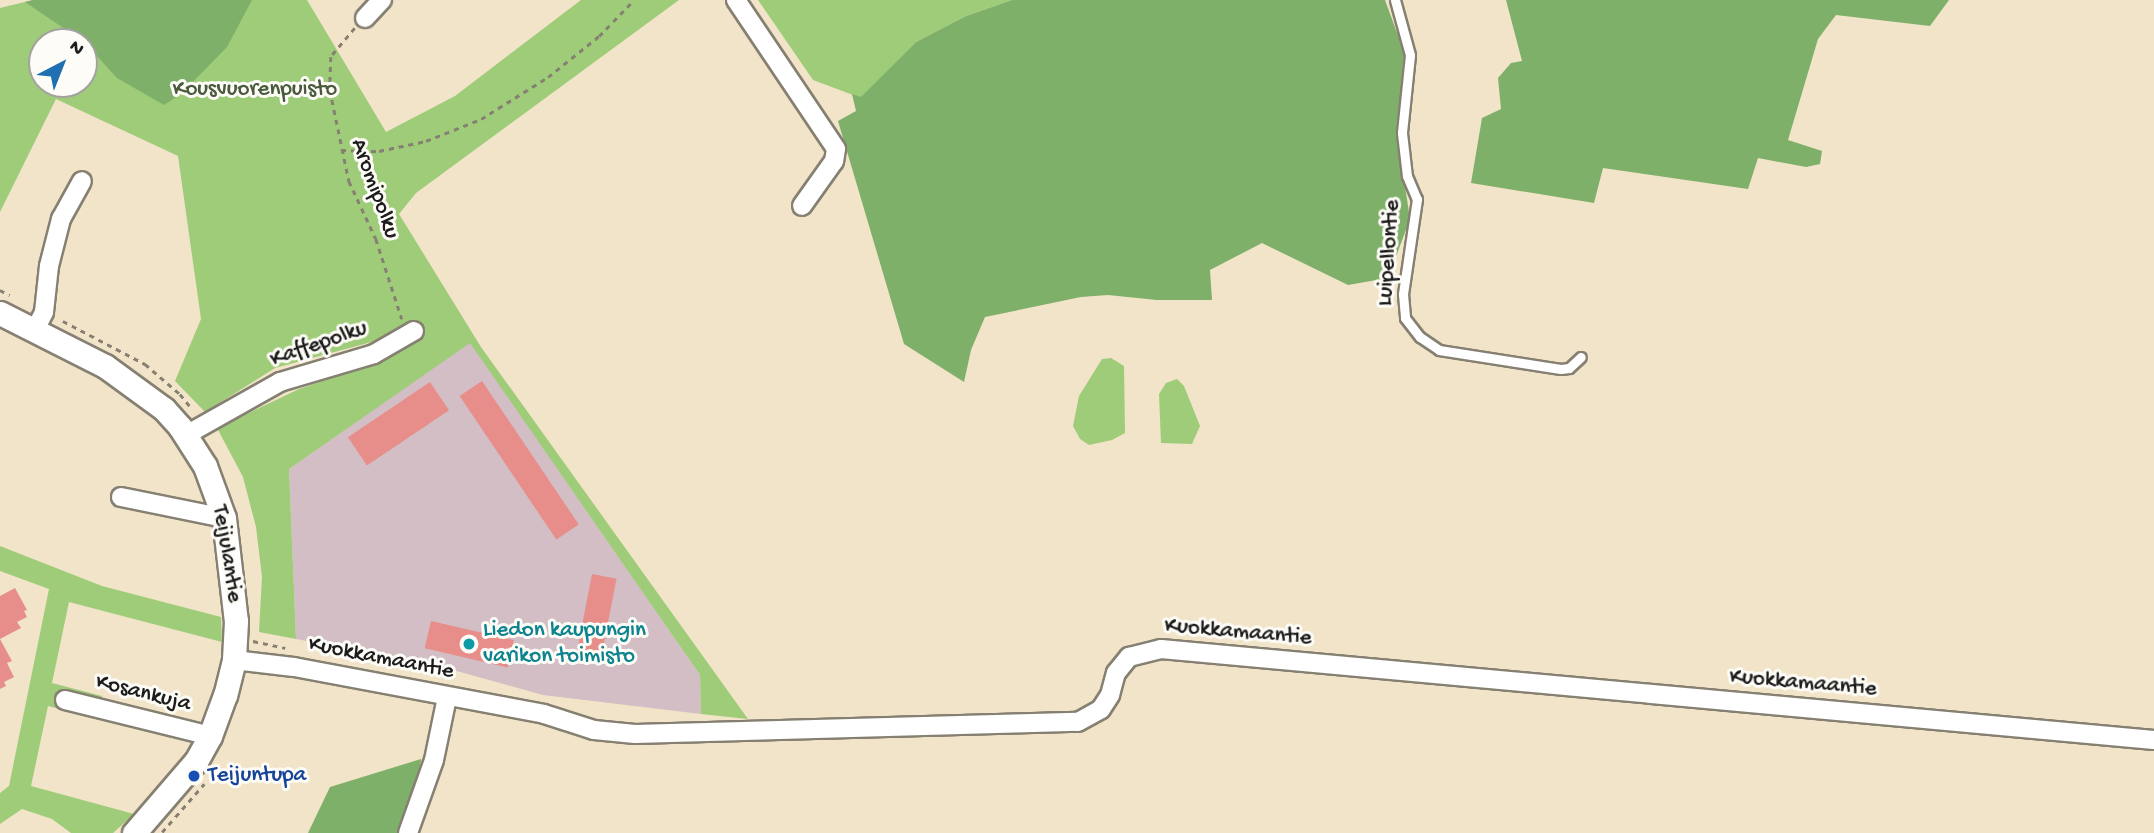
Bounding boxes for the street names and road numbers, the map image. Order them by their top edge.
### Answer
street label: Aromipolku [343,135,405,243]
street label: Luipellontie [1373,199,1407,307]
street label: Kaffepolku [267,316,371,374]
street label: Teijulantie [205,503,247,605]
street label: Kuokkamaantie [1163,613,1313,653]
street label: Kuokkamaantie [306,631,456,687]
street label: Kuokkamaantie [1728,664,1878,704]
street label: Kosankuja [92,669,194,719]

